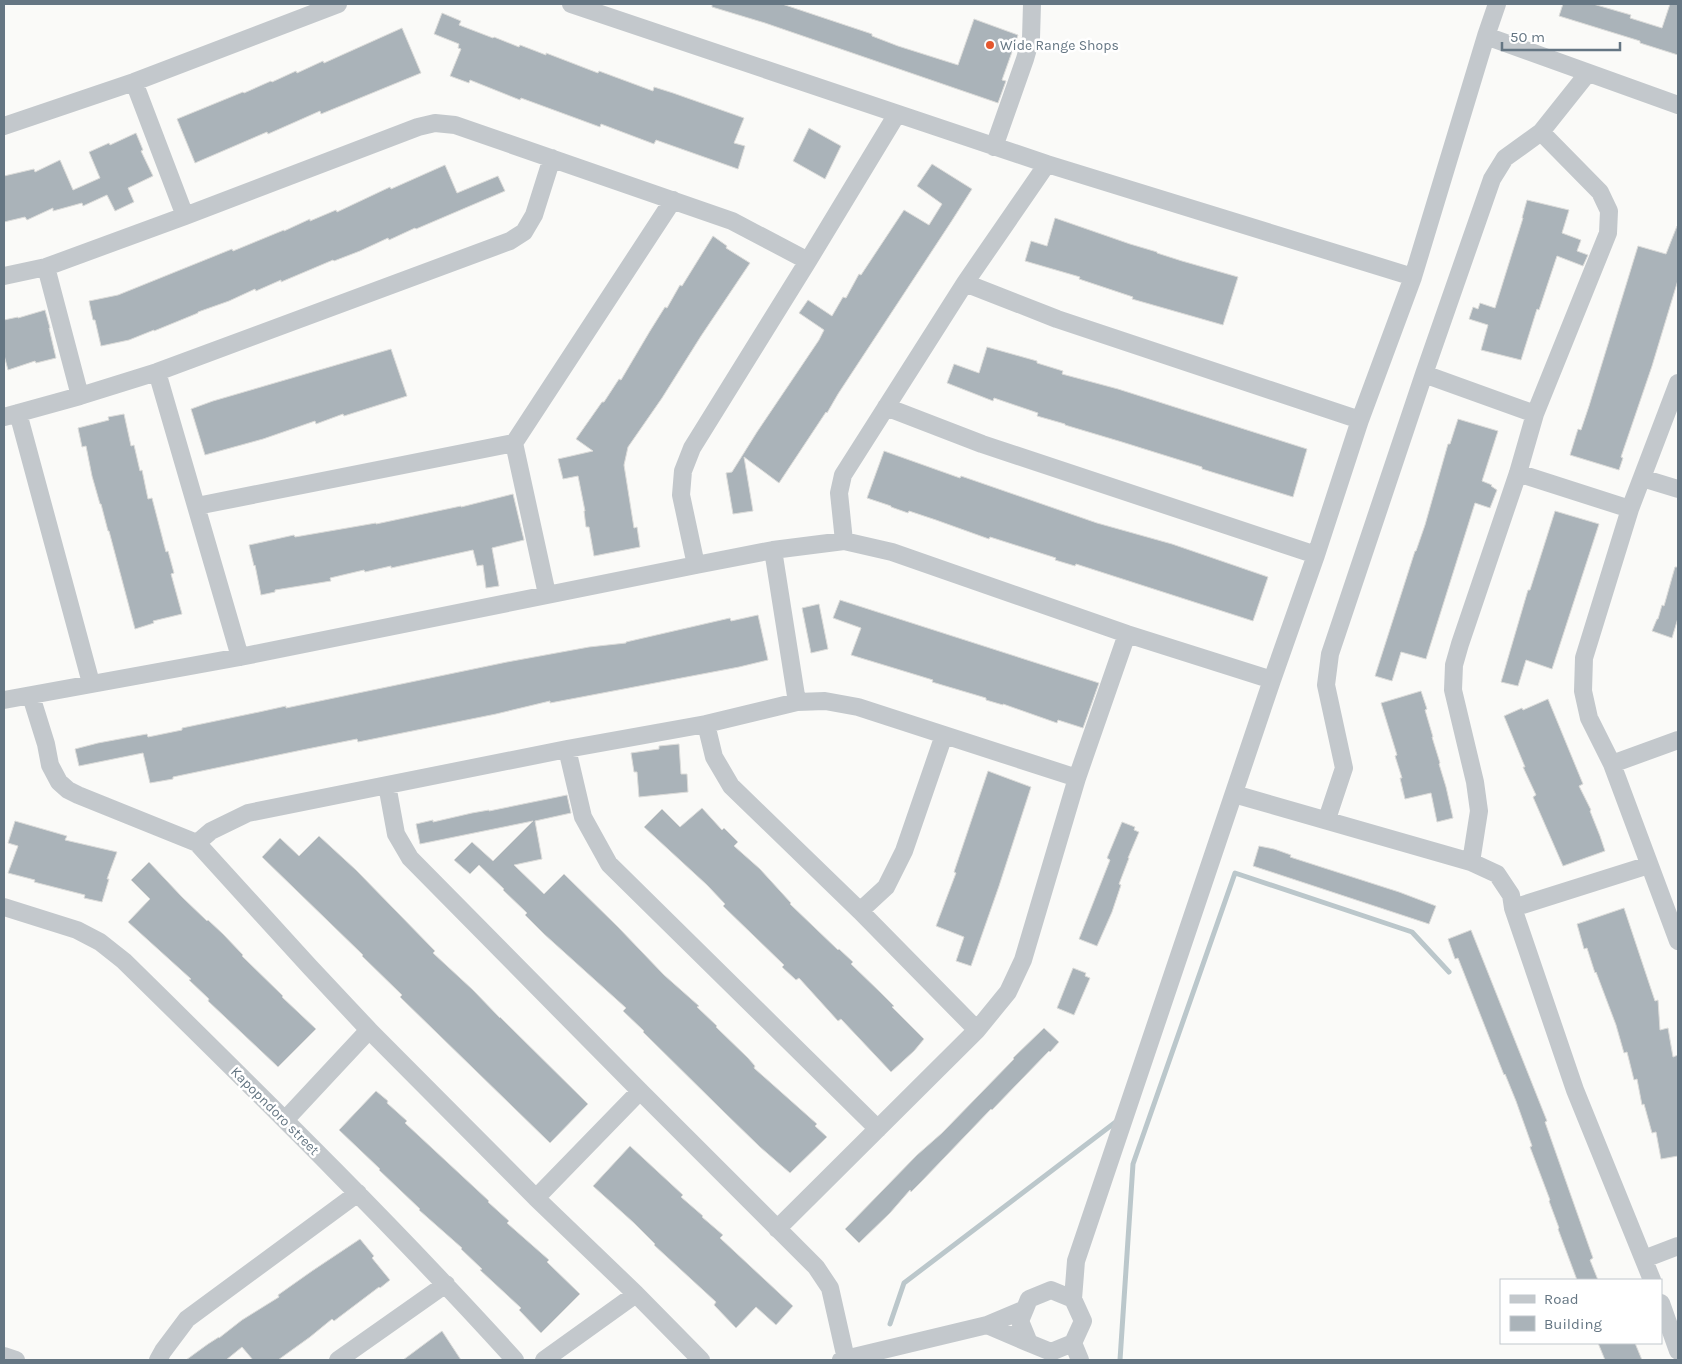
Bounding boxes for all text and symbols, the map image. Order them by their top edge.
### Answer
scale bar [1502,20,1620,52]
text: 50 m [1510,28,1545,46]
place label: Wide Range Shops [1000,37,1119,54]
marker: Wide Range Shops [984,39,996,51]
street label: Kapopndoro street [227,1063,323,1159]
legend [1500,1279,1662,1344]
text: Road [1544,1290,1579,1308]
text: Building [1544,1315,1602,1333]

